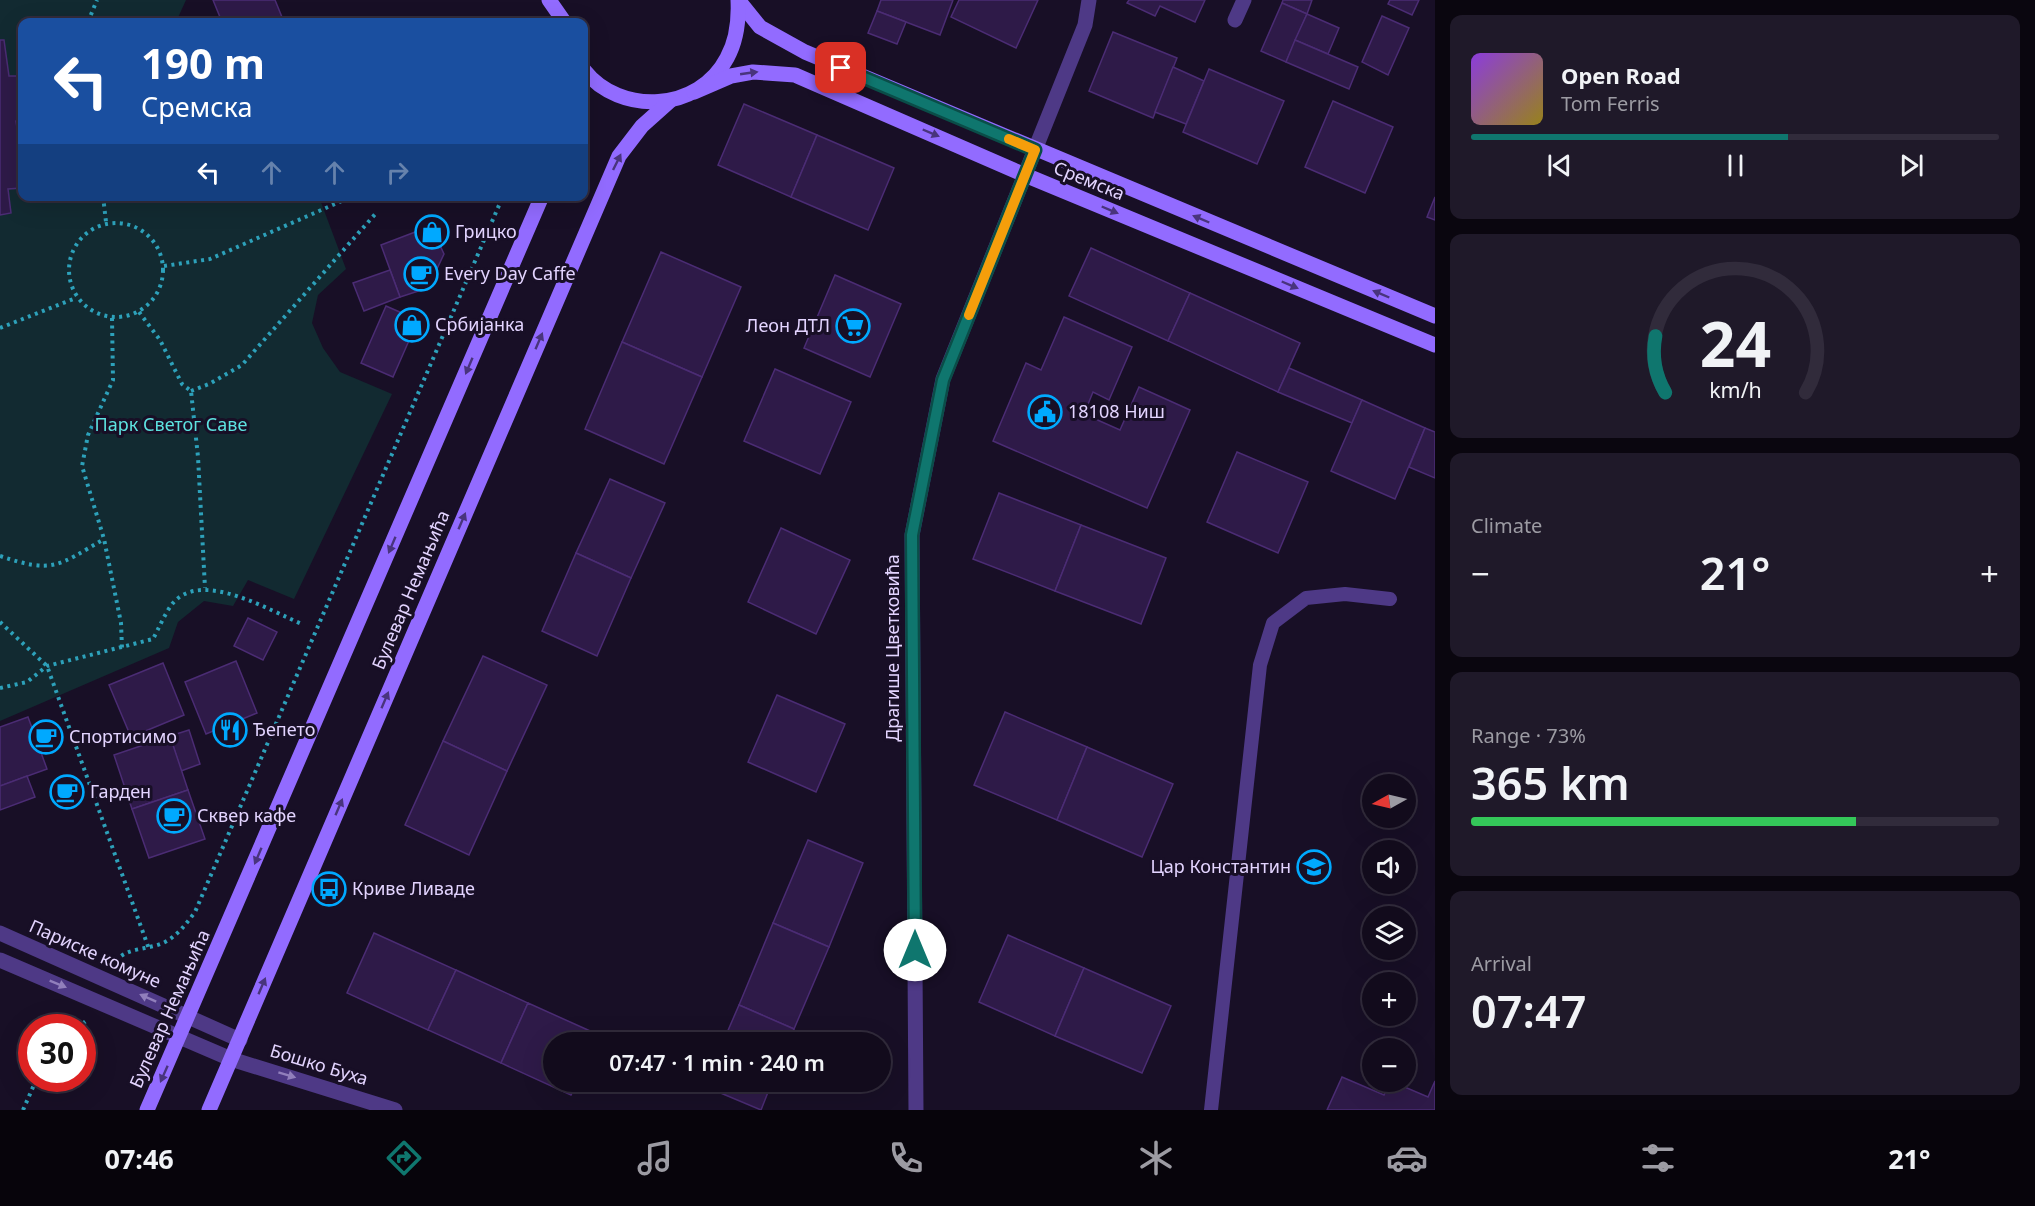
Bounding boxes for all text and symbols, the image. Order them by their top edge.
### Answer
text: 190 m [141,34,265,91]
icon: left [42,42,120,120]
pin [815,42,866,93]
icon: arrive [824,51,857,84]
text: Open Road [1561,60,1681,90]
one-way arrow [739,69,758,78]
text: Сремска [141,88,252,125]
text: Tom Ferris [1561,90,1660,117]
one-way arrow [923,129,940,138]
icon: previous [1543,149,1576,182]
icon: pause [1719,149,1752,182]
icon: next [1895,149,1928,182]
one-way arrow [612,154,621,171]
street label: Сремска [1050,155,1128,205]
icon: left [192,156,225,189]
icon: ahead [255,156,288,189]
icon: ahead [318,156,351,189]
icon: right [381,156,414,189]
one-way arrow [1102,205,1120,215]
shop icon: Грицко [414,214,450,250]
one-way arrow [1192,214,1210,223]
place label: Грицко [455,219,517,243]
cafe icon: Every Day Caffe [403,256,439,292]
place label: Every Day Caffe [444,261,576,285]
one-way arrow [1282,280,1300,290]
one-way arrow [1372,289,1390,298]
text: 24 [1699,300,1771,385]
shop icon: Србијанка [394,307,430,343]
supermarket icon: Леон ДТЛ [835,308,871,344]
place label: Србијанка [435,312,524,336]
place label: Леон ДТЛ [746,313,830,337]
one-way arrow [534,332,544,350]
one-way arrow [464,357,473,375]
text: km/h [1709,375,1761,404]
public building icon: 18108 Ниш [1027,394,1063,430]
place label: 18108 Ниш [1068,399,1165,423]
park label: Парк Светог Саве [95,412,247,436]
street label: Булевар Немањића [366,506,454,673]
one-way arrow [457,511,467,529]
text: Climate [1471,512,1542,539]
one-way arrow [387,536,396,554]
text: 21° [1700,542,1770,603]
text: − [1471,551,1490,596]
text: + [1980,551,1999,596]
street label: Драгише Цветковића [880,554,904,742]
one-way arrow [380,690,390,708]
restaurant icon: Ђепето [212,712,248,748]
place label: Ђепето [253,717,315,741]
cafe icon: Спортисимо [28,719,64,755]
text: Range · 73% [1471,722,1586,749]
place label: Спортисимо [69,724,177,748]
text: 365 km [1471,752,1630,813]
cafe icon: Гарден [49,774,85,810]
north arrow [1362,774,1416,828]
map controls [1362,774,1416,1092]
place label: Гарден [90,779,151,803]
cafe icon: Сквер кафе [156,798,192,834]
one-way arrow [335,798,344,816]
place label: Сквер кафе [197,803,296,827]
button: sound [1362,840,1416,894]
one-way arrow [253,847,262,865]
school or university icon: Цар Константин [1296,849,1332,885]
place label: Цар Константин [1151,854,1291,878]
bus stop icon: Криве Ливаде [311,871,347,907]
place label: Криве Ливаде [352,876,475,900]
button: layers [1362,906,1416,960]
street label: Париске комуне [26,913,165,993]
position arrow [883,918,947,982]
street label: Булевар Немањића [123,926,215,1092]
text: Arrival [1471,950,1532,977]
button: + [1362,972,1416,1026]
one-way arrow [257,977,267,995]
one-way arrow [49,980,67,989]
text: 07:47 [1471,980,1586,1041]
one-way arrow [140,994,157,1003]
speed limit sign: 30 [18,1014,96,1092]
street label: Бошко Буха [267,1038,371,1090]
button: − [1362,1038,1416,1092]
text: 07:47 · 1 min · 240 m [609,1047,825,1077]
one-way arrow [159,1065,169,1083]
one-way arrow [278,1071,296,1080]
icon: directions [383,1137,425,1179]
icon: music [634,1137,676,1179]
icon: phone [885,1137,927,1179]
icon: climate [1135,1137,1177,1179]
icon: car [1386,1137,1428,1179]
icon: filters [1637,1137,1679,1179]
text: 07:46 [104,1140,174,1177]
text: 21° [1888,1140,1931,1177]

